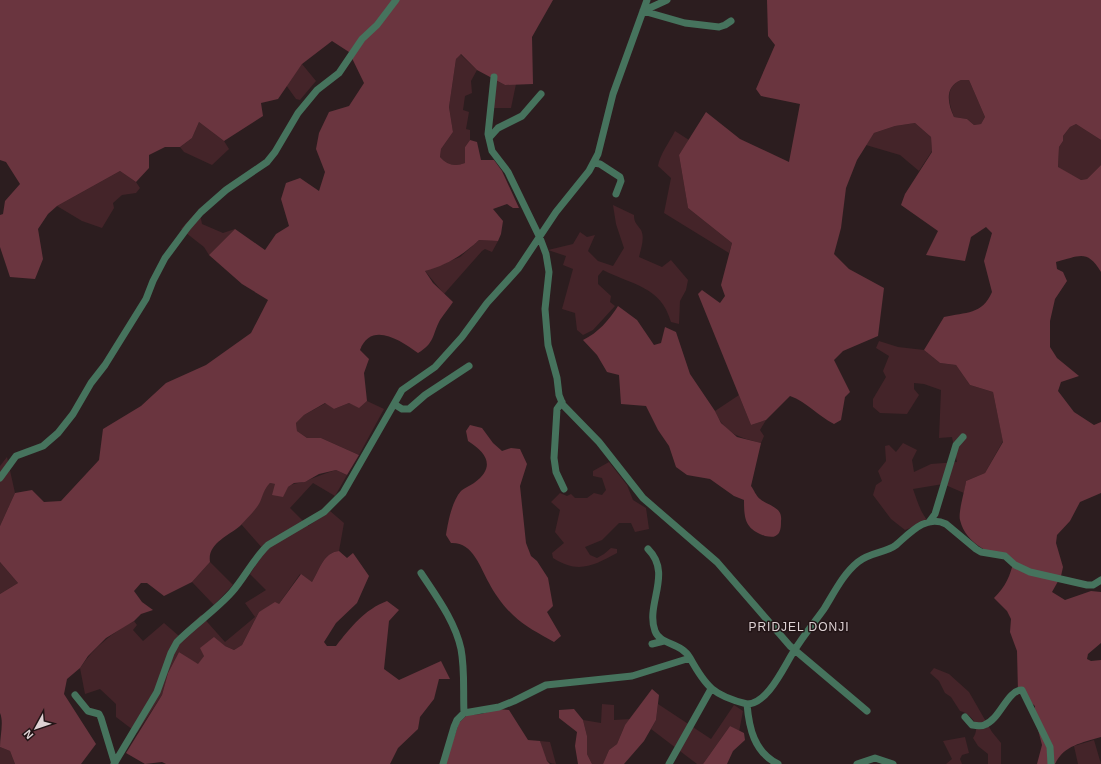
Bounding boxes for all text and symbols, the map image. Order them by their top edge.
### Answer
district label: PRIDJEL DONJI [748,620,850,634]
north arrow [16,708,56,748]
text: N [21,727,35,741]

